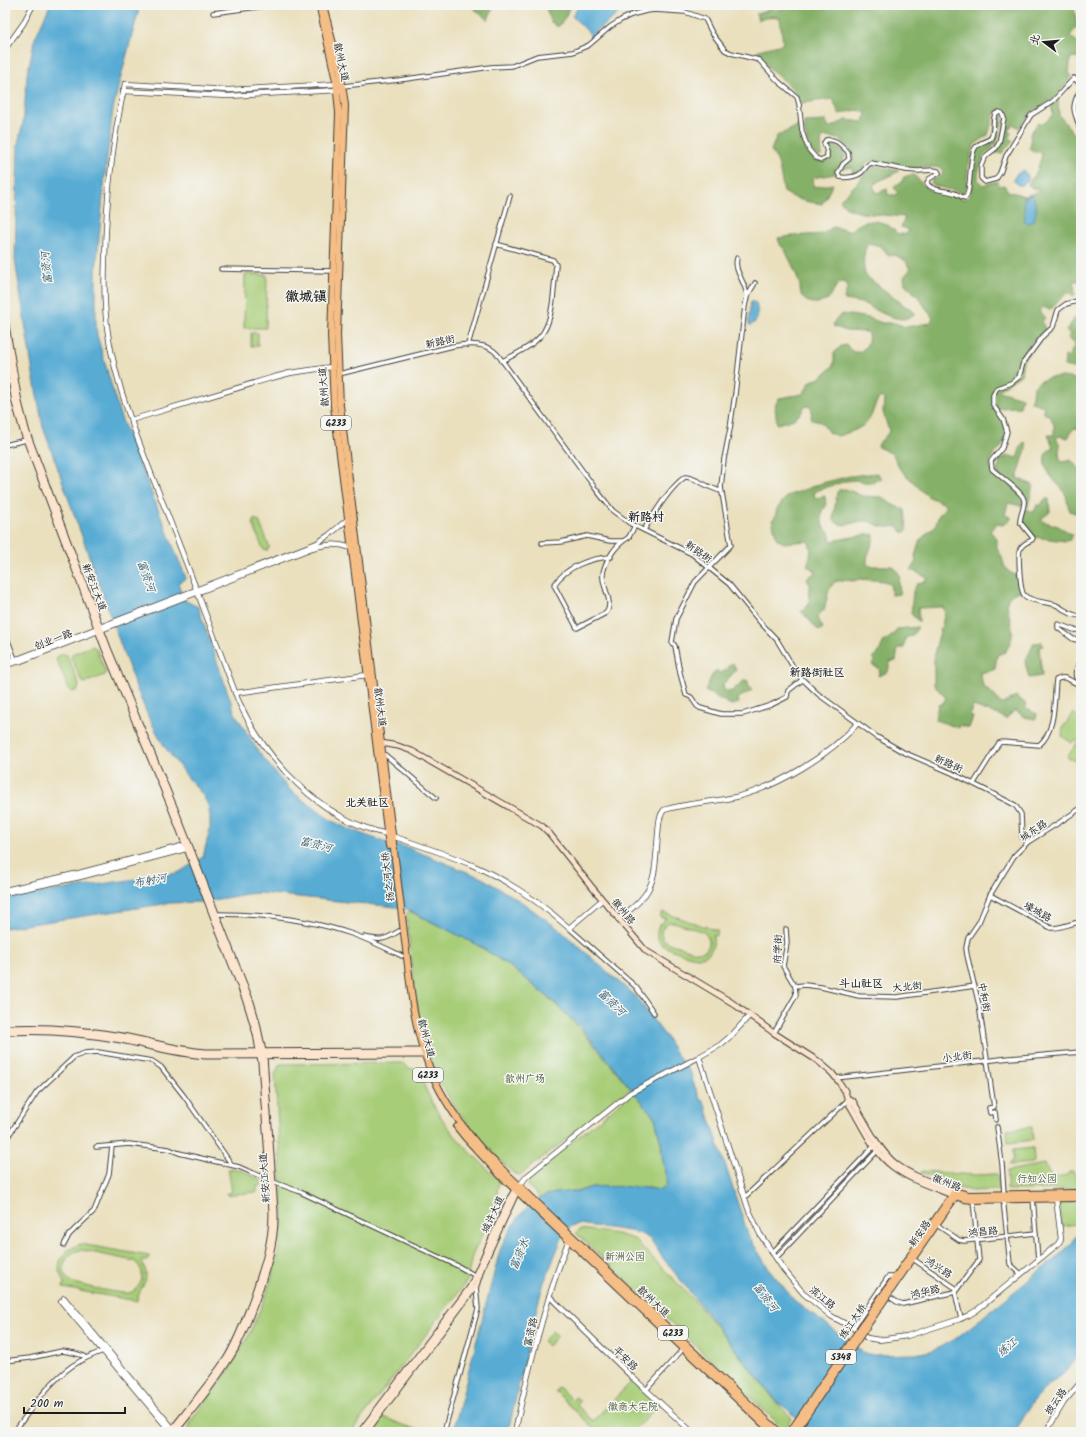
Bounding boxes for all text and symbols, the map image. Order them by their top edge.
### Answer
north arrow [1024,22,1064,62]
text: 北 [1025,32,1046,47]
street label: 歙州大道 [329,41,353,83]
water label: 富资河 [36,249,58,285]
district label: 徽城镇 [285,286,327,308]
street label: 新路街 [424,331,457,353]
street label: 歙州大道 [315,366,333,407]
road number: G233 [321,416,351,430]
district label: 新路村 [628,508,664,527]
street label: 新路街 [682,537,715,567]
water label: 富资河 [132,558,161,597]
street label: 新安江大道 [78,561,110,614]
street label: 创业一路 [32,625,75,655]
district label: 新路街社区 [790,664,845,682]
street label: 歙州大道 [370,686,390,728]
street label: 新路街 [932,751,966,777]
district label: 北关社区 [345,794,389,812]
street label: 城东路 [1017,816,1050,846]
water label: 富资河 [298,832,336,858]
street label: 扬之河大桥 [377,851,399,903]
water label: 布射河 [132,869,170,893]
street label: 徽州路 [607,895,639,928]
street label: 壕城路 [1021,898,1055,926]
street label: 府学街 [769,934,787,964]
district label: 斗山社区 [839,975,883,993]
street label: 大北街 [891,977,923,997]
street label: 中和街 [973,981,995,1013]
water label: 富资河 [593,985,631,1022]
street label: 歙州大道 [413,1017,439,1060]
street label: 小北街 [941,1047,973,1067]
road number: G233 [413,1068,443,1082]
park label: 歙州广场 [505,1071,545,1087]
street label: 新安江大道 [255,1152,275,1203]
street label: 徽州路 [930,1170,964,1196]
park label: 行知公园 [1017,1171,1057,1187]
street label: 城许大道 [477,1193,509,1236]
street label: 新安路 [905,1217,935,1250]
street label: 鸿昌路 [967,1223,999,1241]
water label: 富资水 [505,1235,535,1273]
park label: 新洲公园 [605,1249,645,1265]
street label: 鸿兴路 [922,1253,955,1283]
water label: 富资河 [748,1279,784,1318]
street label: 鸿华路 [909,1281,942,1303]
street label: 歙州大道 [633,1282,673,1321]
street label: 滨江路 [806,1282,839,1313]
street label: 练江大桥 [835,1301,871,1343]
street label: 富资路 [520,1316,542,1349]
road number: G233 [658,1326,688,1340]
water label: 练江 [993,1333,1023,1362]
street label: 平安路 [609,1343,642,1375]
road number: S348 [826,1350,856,1364]
street label: 披云路 [1041,1385,1071,1418]
scale bar [24,1389,125,1415]
text: 200 m [30,1394,64,1413]
park label: 徽商大宅院 [608,1399,658,1415]

